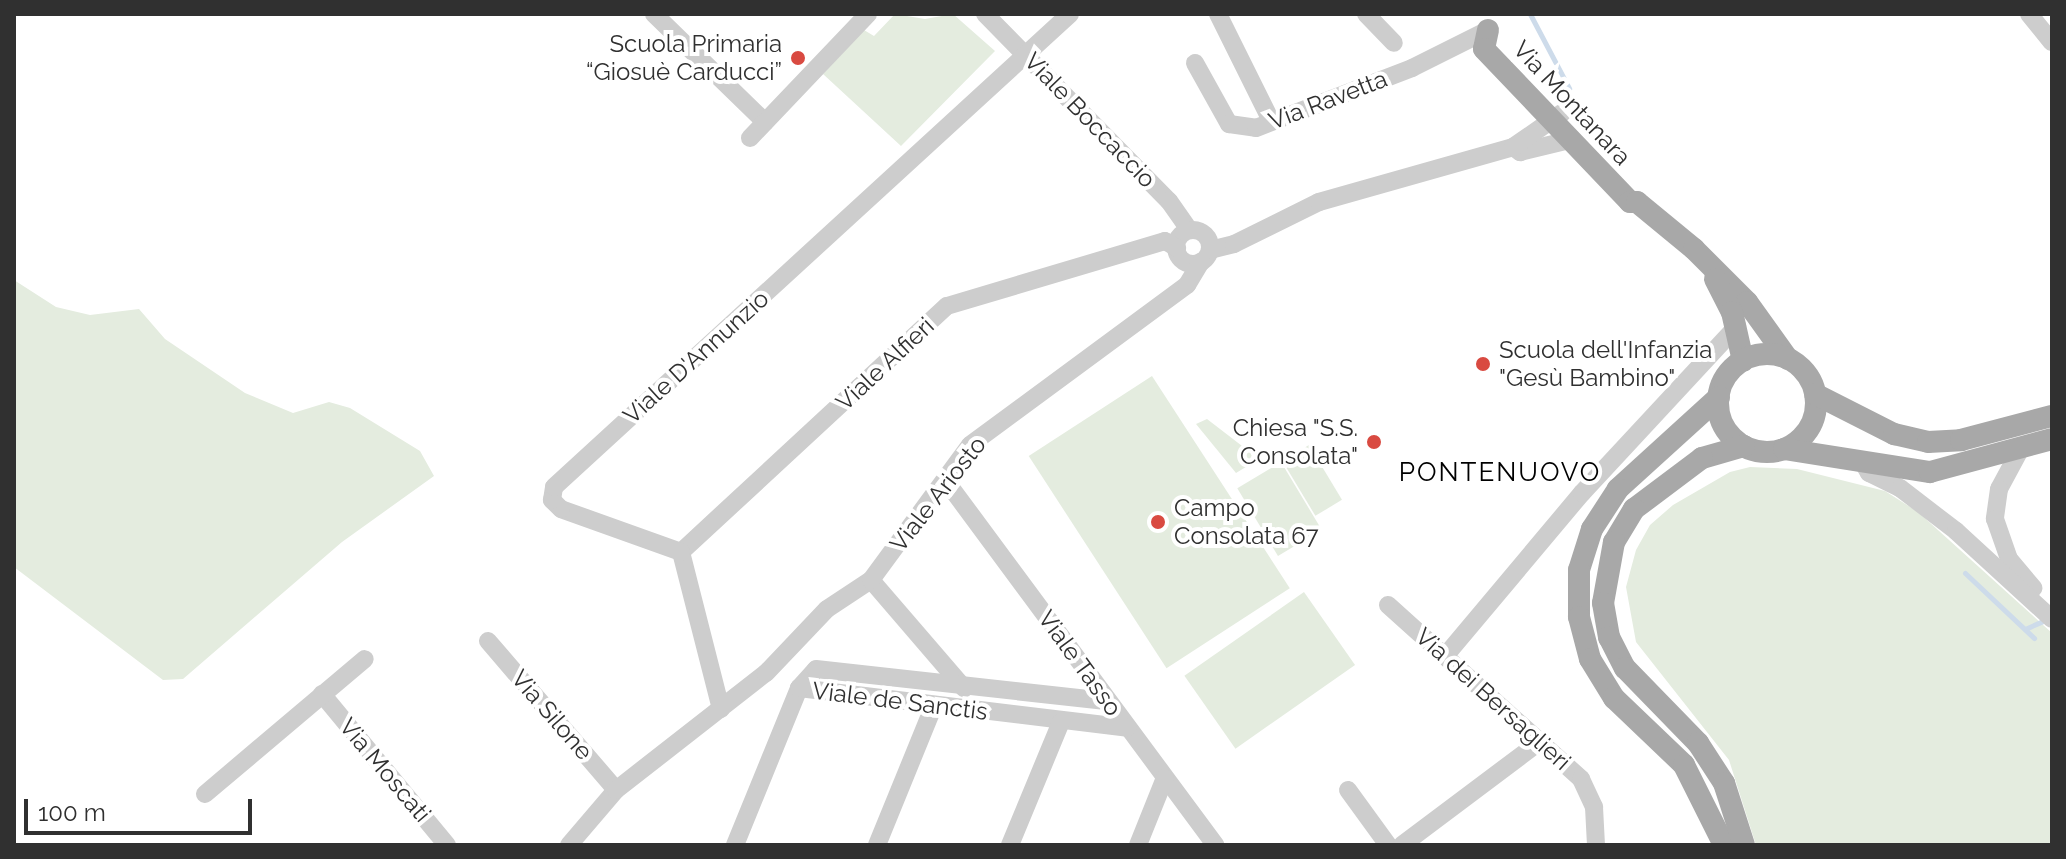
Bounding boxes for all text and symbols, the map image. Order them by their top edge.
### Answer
place label: Scuola Primaria “Giosuè Carducci” [586,30,782,86]
street label: Via Montanara [1507,35,1637,171]
street label: Viale Boccaccio [1018,46,1162,194]
marker: Scuola Primaria “Giosuè Carducci” [789,49,807,67]
street label: Via Ravetta [1265,64,1391,136]
street label: Viale D'Annunzio [617,284,775,430]
street label: Viale Alfieri [830,311,940,417]
place label: Scuola dell'Infanzia "Gesù Bambino" [1499,336,1712,392]
marker: Scuola dell'Infanzia "Gesù Bambino" [1474,355,1492,373]
place label: Chiesa "S.S. Consolata" [1232,414,1358,470]
street label: Viale Ariosto [884,430,992,558]
marker: Chiesa "S.S. Consolata" [1365,433,1383,451]
district label: PONTENUOVO [1399,457,1601,489]
place label: Campo Consolata 67 [1174,494,1319,550]
marker: Campo Consolata 67 [1149,513,1167,531]
street label: Viale Tasso [1032,604,1128,722]
street label: Via dei Bersaglieri [1410,622,1576,776]
street label: Via Silone [505,664,599,766]
street label: Viale de Sanctis [811,676,989,726]
street label: Via Moscati [333,712,437,828]
scale bar [28,783,256,833]
text: 100 m [38,798,106,827]

